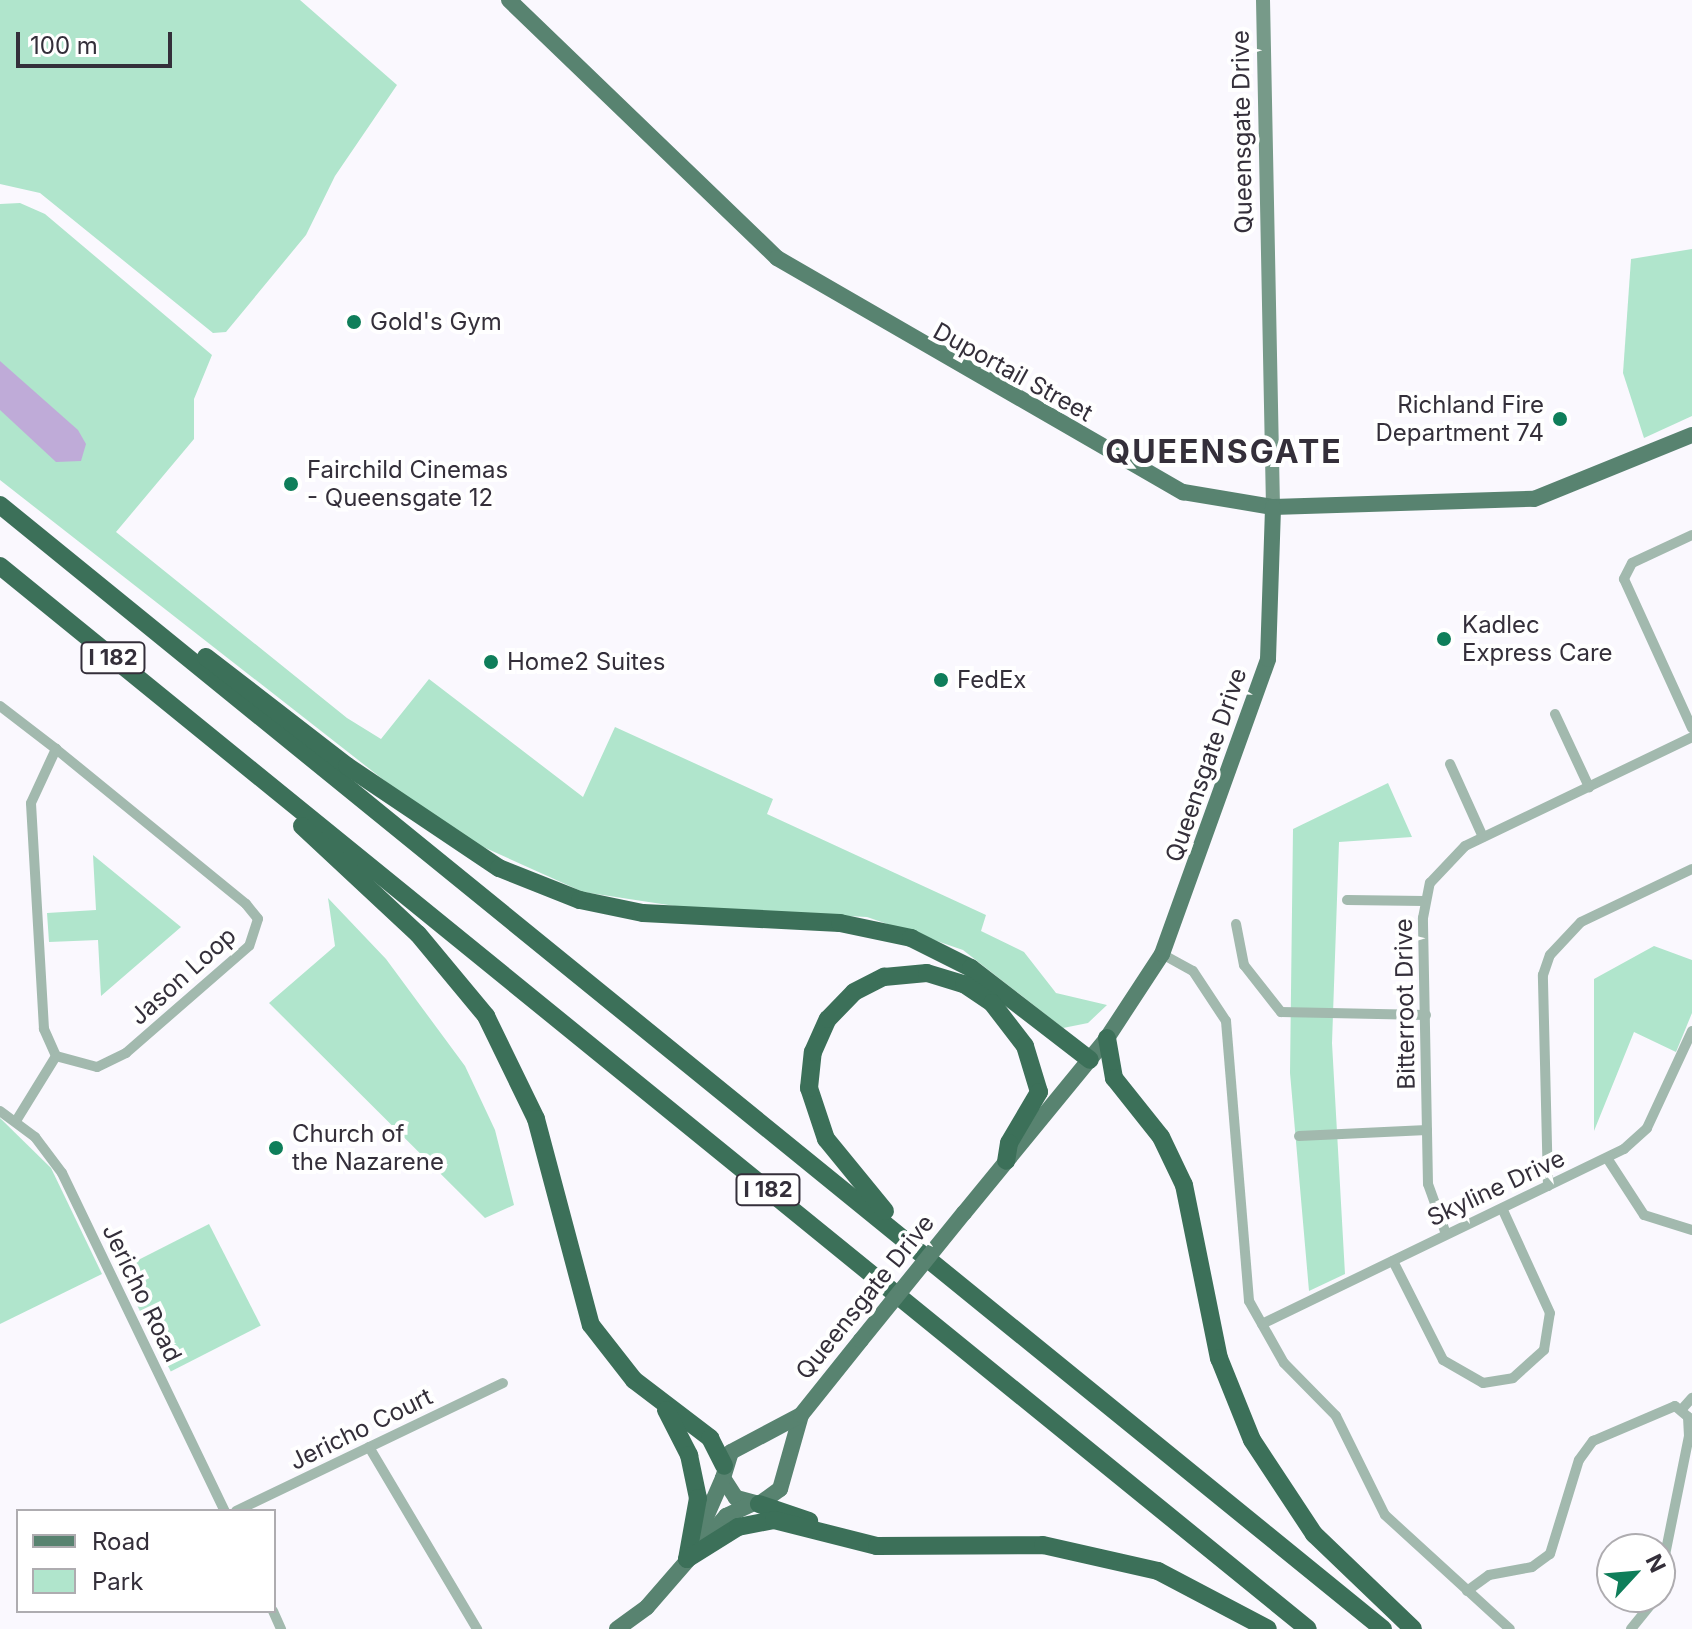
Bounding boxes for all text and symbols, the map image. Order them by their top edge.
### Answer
scale bar [20,16,176,66]
street label: Queensgate Drive [1226,30,1258,234]
text: 100 m [30,31,98,60]
place label: Gold's Gym [370,308,502,336]
marker: Gold's Gym [345,313,363,331]
street label: Duportail Street [928,316,1098,428]
place label: Richland Fire Department 74 [1376,391,1544,447]
marker: Richland Fire Department 74 [1551,410,1569,428]
district label: QUEENSGATE [1105,433,1343,471]
place label: Fairchild Cinemas - Queensgate 12 [307,456,508,512]
marker: Fairchild Cinemas - Queensgate 12 [282,475,300,493]
place label: Kadlec Express Care [1462,611,1613,667]
marker: Kadlec Express Care [1433,628,1455,650]
road number: I 182 [79,640,147,676]
place label: Home2 Suites [507,648,665,676]
marker: Home2 Suites [482,653,500,671]
street label: Queensgate Drive [1159,664,1253,866]
place label: FedEx [957,666,1026,694]
marker: FedEx [932,671,950,689]
street label: Bitterroot Drive [1389,918,1421,1090]
street label: Jason Loop [124,921,242,1031]
place label: Church of the Nazarene [292,1120,444,1176]
marker: Church of the Nazarene [267,1139,285,1157]
street label: Skyline Drive [1423,1144,1569,1232]
road number: I 182 [734,1172,802,1208]
street label: Queensgate Drive [790,1209,940,1385]
street label: Jericho Road [96,1219,188,1367]
street label: Jericho Court [285,1382,437,1476]
legend [16,1509,276,1613]
text: Road [92,1527,150,1556]
north arrow [1596,1533,1676,1613]
text: N [1640,1550,1671,1577]
text: Park [92,1567,143,1596]

